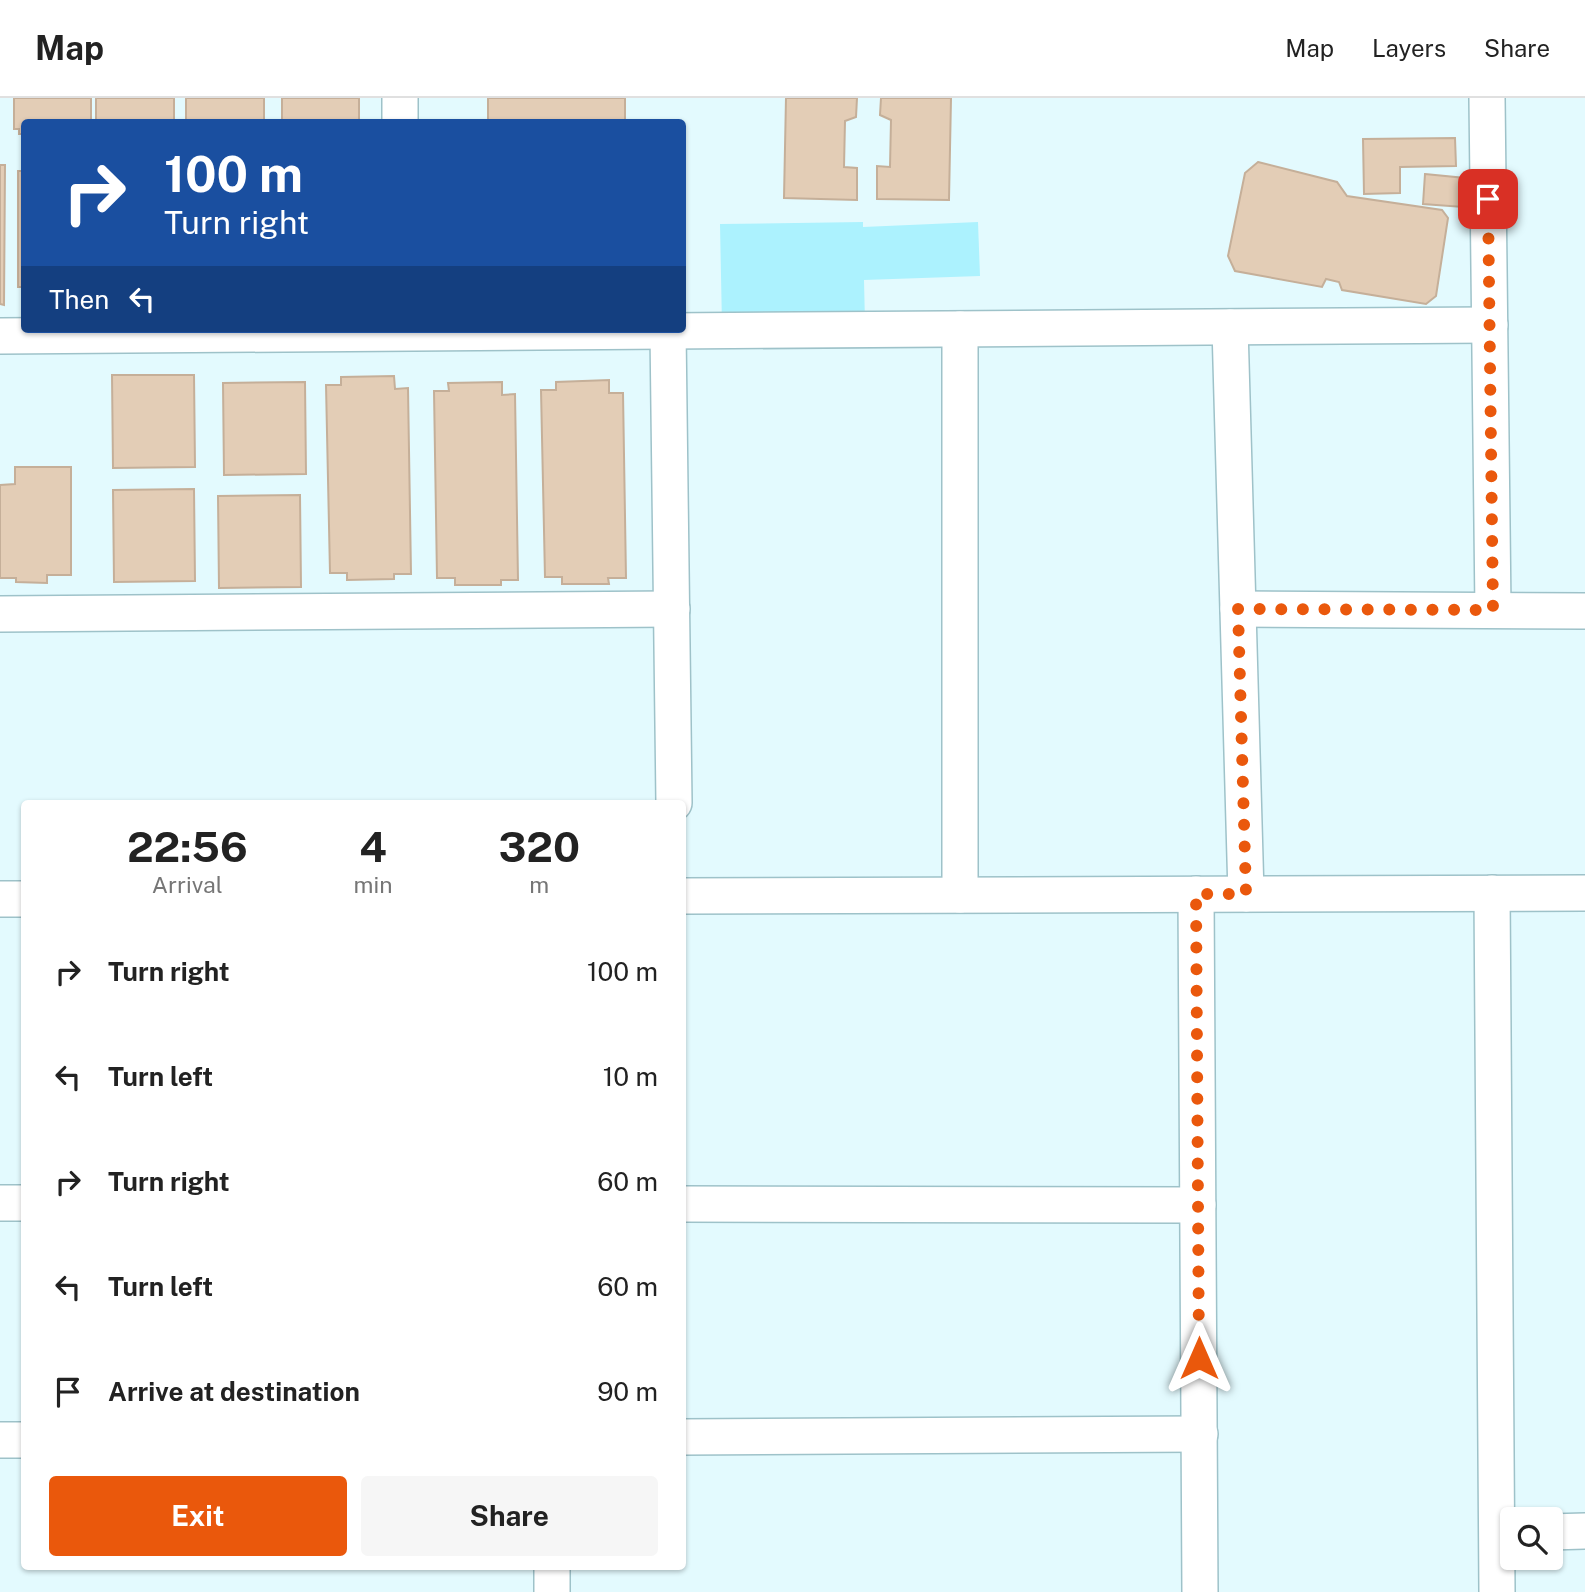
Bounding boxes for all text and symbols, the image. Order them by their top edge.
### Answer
text: Map [35,29,104,67]
text: Map [1285,34,1334,62]
text: Layers [1372,34,1446,62]
text: Share [1484,34,1550,62]
text: 100 m [164,145,303,203]
icon: right [49,147,140,238]
pin [1458,169,1518,229]
icon: arrive [1469,180,1507,218]
text: Turn right [164,204,309,241]
icon: left [123,280,161,318]
text: Then [49,284,109,315]
text: 22:56 [127,822,248,871]
text: 4 [359,822,387,871]
text: 320 [498,822,580,871]
text: Arrival [152,871,223,898]
text: min [354,871,393,898]
text: m [529,871,549,898]
icon: right [49,953,87,991]
text: Turn right [108,956,230,987]
text: 100 m [587,956,658,987]
icon: left [49,1058,87,1096]
text: Turn left [108,1061,213,1092]
text: 10 m [603,1061,658,1092]
icon: right [49,1163,87,1201]
text: Turn right [108,1166,230,1197]
text: 60 m [597,1166,658,1197]
icon: left [49,1268,87,1306]
text: Turn left [108,1271,213,1302]
text: 60 m [597,1271,658,1302]
position arrow [1162,1321,1236,1395]
icon: arrive [49,1373,87,1411]
text: Arrive at destination [108,1376,360,1407]
text: 90 m [597,1376,658,1407]
button: Exit [49,1476,347,1556]
button: Share [361,1476,658,1556]
map controls [1500,1507,1563,1570]
button: search [1500,1507,1563,1570]

